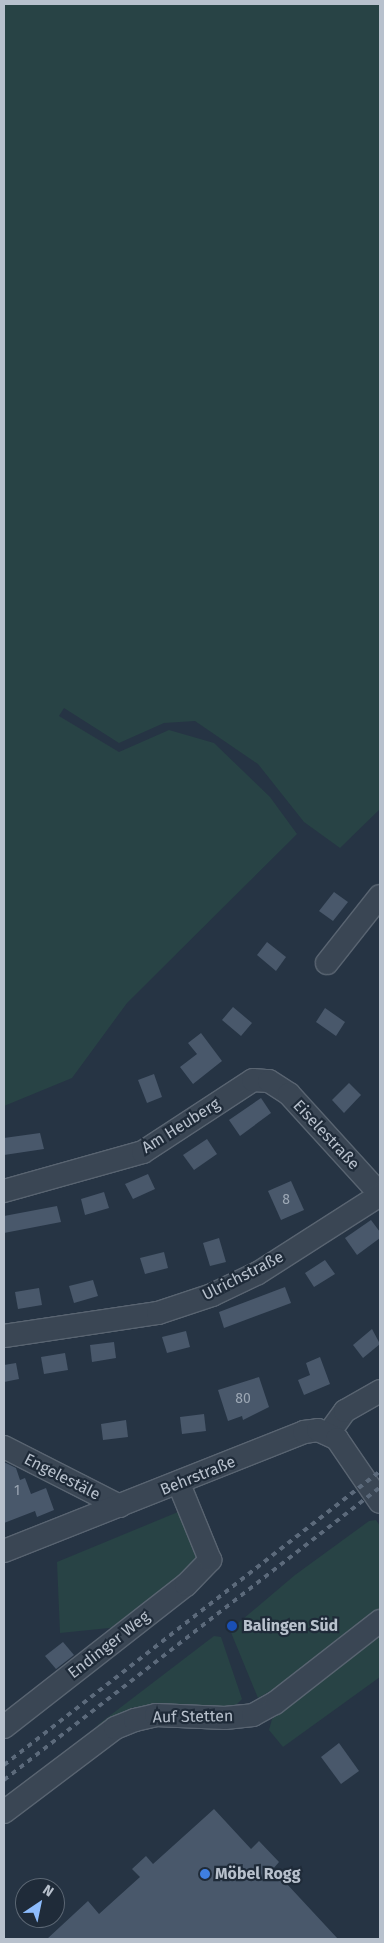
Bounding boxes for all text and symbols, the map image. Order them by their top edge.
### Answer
street label: Am Heuberg [138,1094,224,1158]
street label: Eiselestraße [289,1096,363,1174]
house number: 8 [282,1192,290,1208]
street label: Ulrichstraße [199,1247,287,1305]
house number: 80 [235,1391,251,1407]
street label: Engelestäle [21,1450,103,1504]
street label: Behrstraße [158,1452,238,1500]
house number: 1 [14,1483,20,1499]
street label: Endinger Weg [64,1607,154,1683]
place label: Balingen Süd [243,1616,338,1636]
marker: Balingen Süd [225,1619,239,1633]
street label: Auf Stetten [153,1707,233,1727]
place label: Möbel Rogg [215,1864,300,1884]
marker: Möbel Rogg [199,1868,211,1880]
north arrow [15,1878,65,1928]
text: N [39,1881,57,1901]

